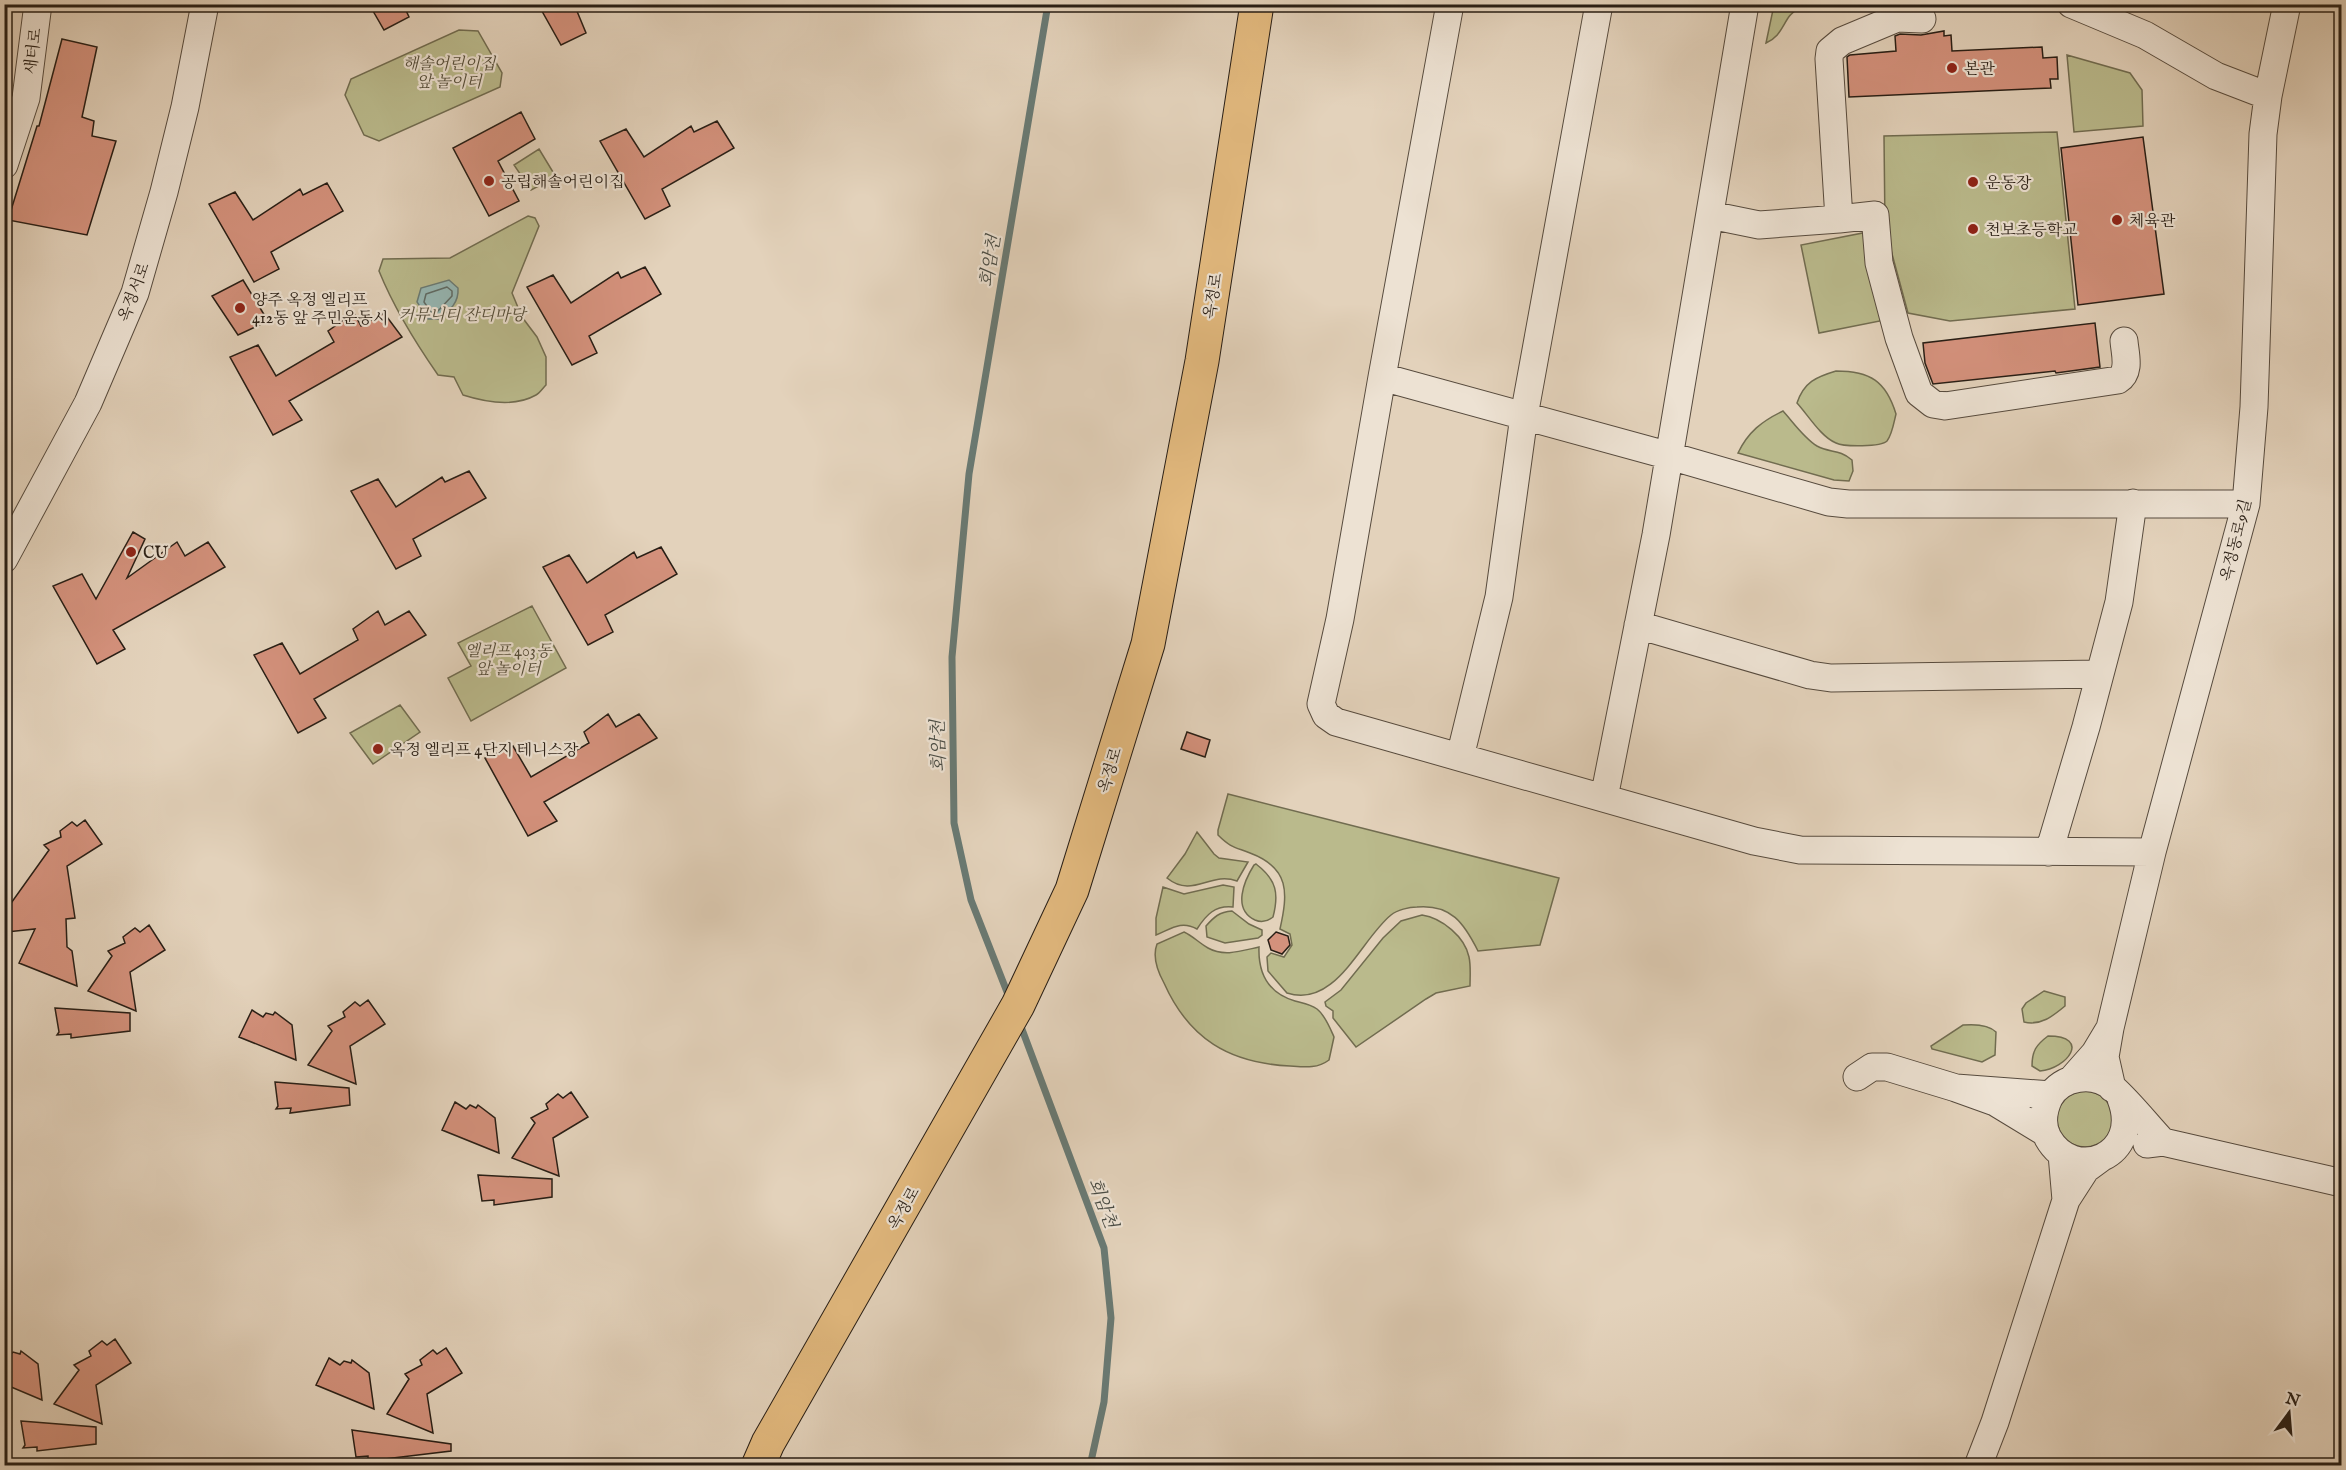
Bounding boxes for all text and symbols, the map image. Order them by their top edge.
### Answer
street label: 새터로 [21,26,47,75]
park label: 해솔어린이집 앞 놀이터 [403,55,497,93]
place label: 본관 [1964,60,1995,80]
marker: 본관 [1945,61,1959,75]
place label: 공립해솔어린이집 [501,173,625,193]
marker: 공립해솔어린이집 [482,174,496,188]
place label: 운동장 [1985,174,2032,194]
marker: 운동장 [1966,175,1980,189]
place label: 체육관 [2129,212,2176,232]
marker: 체육관 [2110,213,2124,227]
place label: 천보초등학교 [1985,221,2078,241]
marker: 천보초등학교 [1966,222,1980,236]
water label: 회암천 [976,232,1007,289]
street label: 옥정서로 [115,260,155,325]
street label: 옥정로 [1200,271,1228,321]
place label: 양주 옥정 엘리프 412동 앞 주민운동시 [252,291,389,329]
marker: 양주 옥정 엘리프 412동 앞 주민운동시 [233,301,247,315]
park label: 커뮤니티 잔디마당 [398,306,528,326]
street label: 옥정동로9길 [2217,497,2257,584]
place label: CU [143,544,168,564]
marker: CU [124,545,138,559]
park label: 엘리프 403동 앞 놀이터 [464,642,553,680]
water label: 회암천 [928,718,951,772]
place label: 옥정 엘리프 4단지 테니스장 [390,741,579,761]
marker: 옥정 엘리프 4단지 테니스장 [371,742,385,756]
street label: 옥정로 [1095,745,1127,796]
water label: 회암천 [1082,1175,1122,1234]
street label: 옥정로 [884,1183,925,1234]
north arrow [2259,1383,2319,1443]
text: N [2282,1389,2302,1412]

